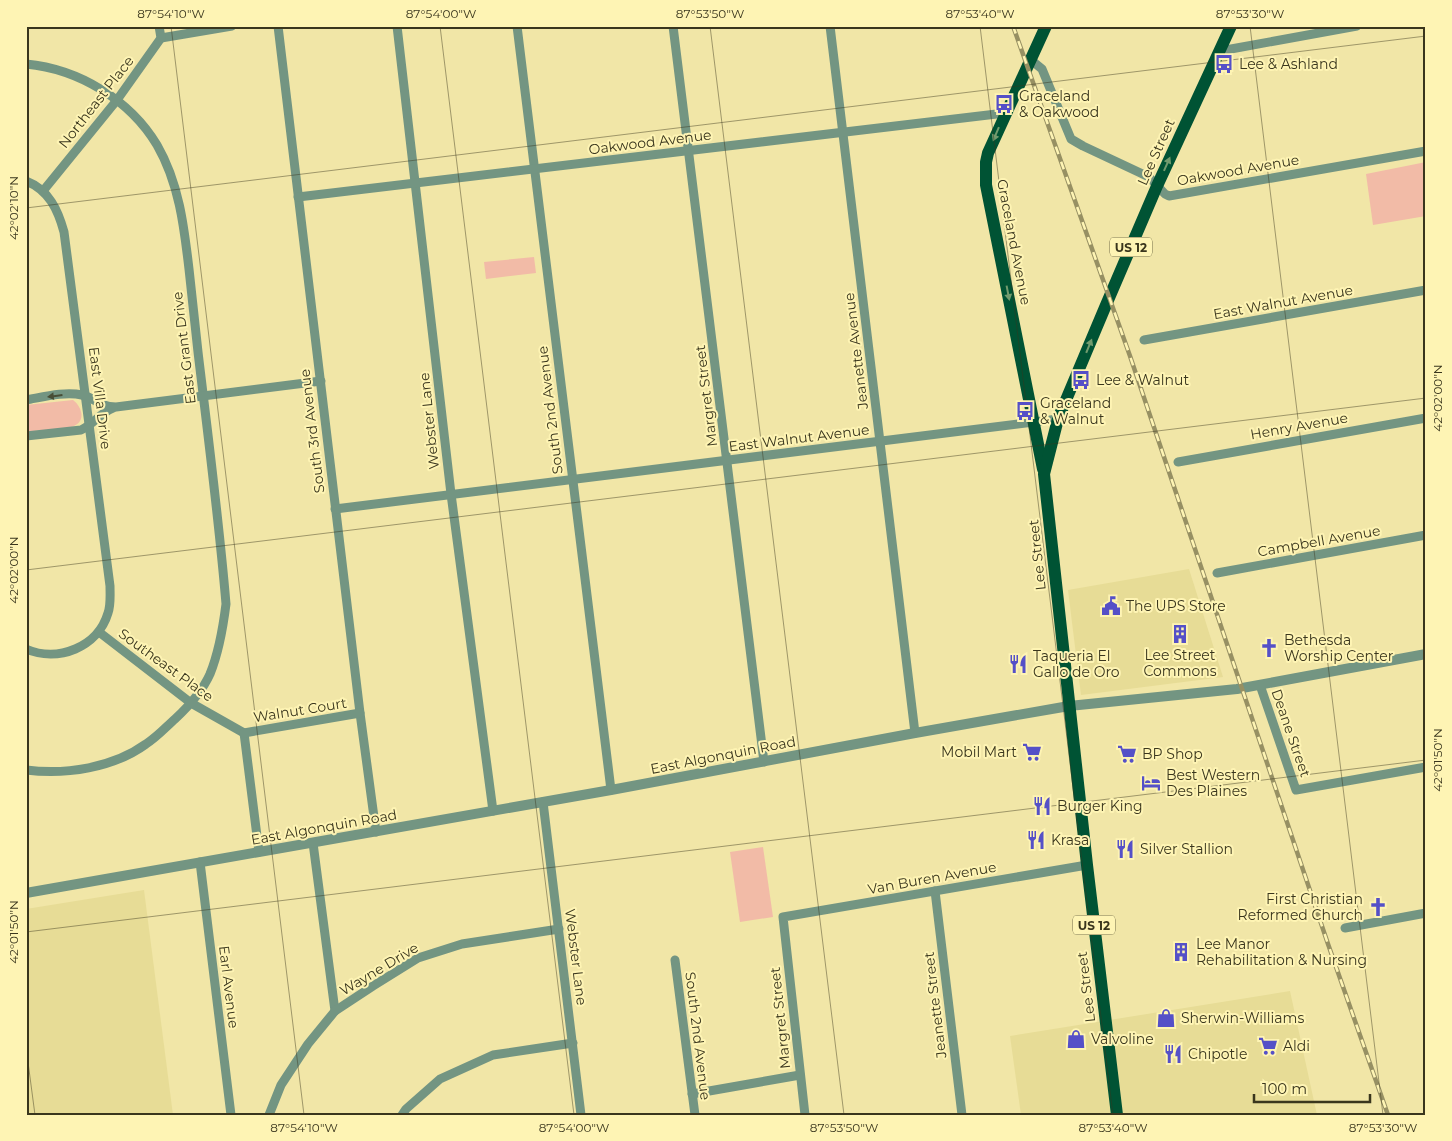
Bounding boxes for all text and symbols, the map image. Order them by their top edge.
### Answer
text: 87°54'10"W [137,6,205,21]
text: 87°54'00"W [406,6,476,21]
text: 87°53'50"W [676,6,744,21]
text: 87°53'40"W [946,6,1015,21]
text: 87°53'30"W [1216,6,1284,21]
street label: Northeast Place [54,52,138,152]
bus stop icon: Lee & Ashland [1213,53,1235,75]
place label: Lee & Ashland [1239,55,1338,73]
place label: Graceland & Oakwood [1019,87,1099,121]
bus stop icon: Graceland & Oakwood [993,93,1015,115]
street label: Lee Street [1133,116,1179,188]
street label: Oakwood Avenue [588,126,712,158]
one-way arrow [992,127,1000,141]
street label: Oakwood Avenue [1176,150,1300,190]
one-way arrow [1163,157,1171,171]
text: 42°02'10"N [6,176,21,240]
street label: Graceland Avenue [993,178,1035,306]
road number: US 12 [1110,238,1152,256]
street label: East Walnut Avenue [1212,281,1354,323]
one-way arrow [1004,285,1012,300]
street label: East Grant Drive [168,291,200,405]
street label: Jeanette Avenue [840,292,872,411]
one-way arrow [1086,339,1094,353]
street label: Margret Street [691,344,721,448]
street label: South 2nd Avenue [533,345,567,475]
street label: East Villa Drive [85,346,115,450]
text: 42°02'00"N [1430,364,1445,432]
street label: South 3rd Avenue [295,368,329,494]
bus stop icon: Lee & Walnut [1070,369,1092,391]
place label: Lee & Walnut [1096,371,1189,389]
street label: Webster Lane [415,372,443,470]
one-way arrow [47,392,63,400]
place label: Graceland & Walnut [1040,394,1111,428]
bus stop icon: Graceland & Walnut [1014,400,1036,422]
street label: Henry Avenue [1249,409,1349,443]
street label: East Walnut Avenue [728,420,870,456]
street label: Lee Street [1024,518,1050,591]
street label: Campbell Avenue [1256,521,1382,561]
text: 42°02'00"N [6,536,21,604]
public building icon: The UPS Store [1100,595,1122,617]
place label: The UPS Store [1126,597,1226,615]
building icon: Lee Street Commons [1169,623,1191,645]
street label: Southeast Place [115,625,217,705]
place label: Bethesda Worship Center [1284,631,1394,665]
church icon: Bethesda Worship Center [1258,637,1280,659]
place label: Lee Street Commons [1143,646,1217,680]
place label: Taqueria El Gallo de Oro [1033,647,1120,681]
restaurant icon: Taqueria El Gallo de Oro [1007,653,1029,675]
street label: Deane Street [1268,687,1315,780]
street label: Walnut Court [252,694,348,726]
text: 42°01'50"N [1430,728,1445,792]
street label: East Algonquin Road [649,732,797,778]
supermarket icon: Mobil Mart [1021,741,1043,763]
place label: Mobil Mart [941,743,1017,761]
supermarket icon: BP Shop [1116,743,1138,765]
place label: BP Shop [1142,745,1203,763]
place label: Best Western Des Plaines [1166,766,1260,800]
hotel icon: Best Western Des Plaines [1140,772,1162,794]
restaurant icon: Burger King [1031,795,1053,817]
place label: Burger King [1057,797,1143,815]
street label: East Algonquin Road [250,805,398,849]
restaurant icon: Krasa [1025,829,1047,851]
place label: Krasa [1051,831,1089,849]
restaurant icon: Silver Stallion [1114,838,1136,860]
place label: Silver Stallion [1140,840,1233,858]
street label: Van Buren Avenue [866,858,998,898]
place label: First Christian Reformed Church [1238,890,1363,924]
church icon: First Christian Reformed Church [1367,896,1389,918]
text: 42°01'50"N [6,900,21,964]
street label: Webster Lane [561,908,591,1006]
road number: US 12 [1073,916,1115,934]
place label: Lee Manor Rehabilitation & Nursing [1196,935,1367,969]
street label: Wayne Drive [336,938,422,1000]
building icon: Lee Manor Rehabilitation & Nursing [1170,941,1192,963]
street label: Earl Avenue [215,945,243,1029]
street label: Lee Street [1073,950,1099,1023]
street label: Jeanette Street [920,951,951,1060]
street label: Margret Street [766,966,794,1070]
street label: South 2nd Avenue [681,971,715,1101]
shop icon: Sherwin-Williams [1155,1007,1177,1029]
place label: Sherwin-Williams [1181,1009,1304,1027]
shop icon: Valvoline [1065,1028,1087,1050]
place label: Valvoline [1091,1030,1154,1048]
supermarket icon: Aldi [1257,1035,1279,1057]
place label: Aldi [1283,1037,1310,1055]
restaurant icon: Chipotle [1162,1043,1184,1065]
place label: Chipotle [1188,1045,1247,1063]
scale bar [1254,1071,1371,1103]
text: 100 m [1262,1079,1307,1098]
text: 87°54'10"W [270,1120,338,1135]
text: 87°54'00"W [539,1120,609,1135]
text: 87°53'50"W [810,1120,878,1135]
text: 87°53'40"W [1079,1120,1148,1135]
text: 87°53'30"W [1349,1120,1417,1135]

